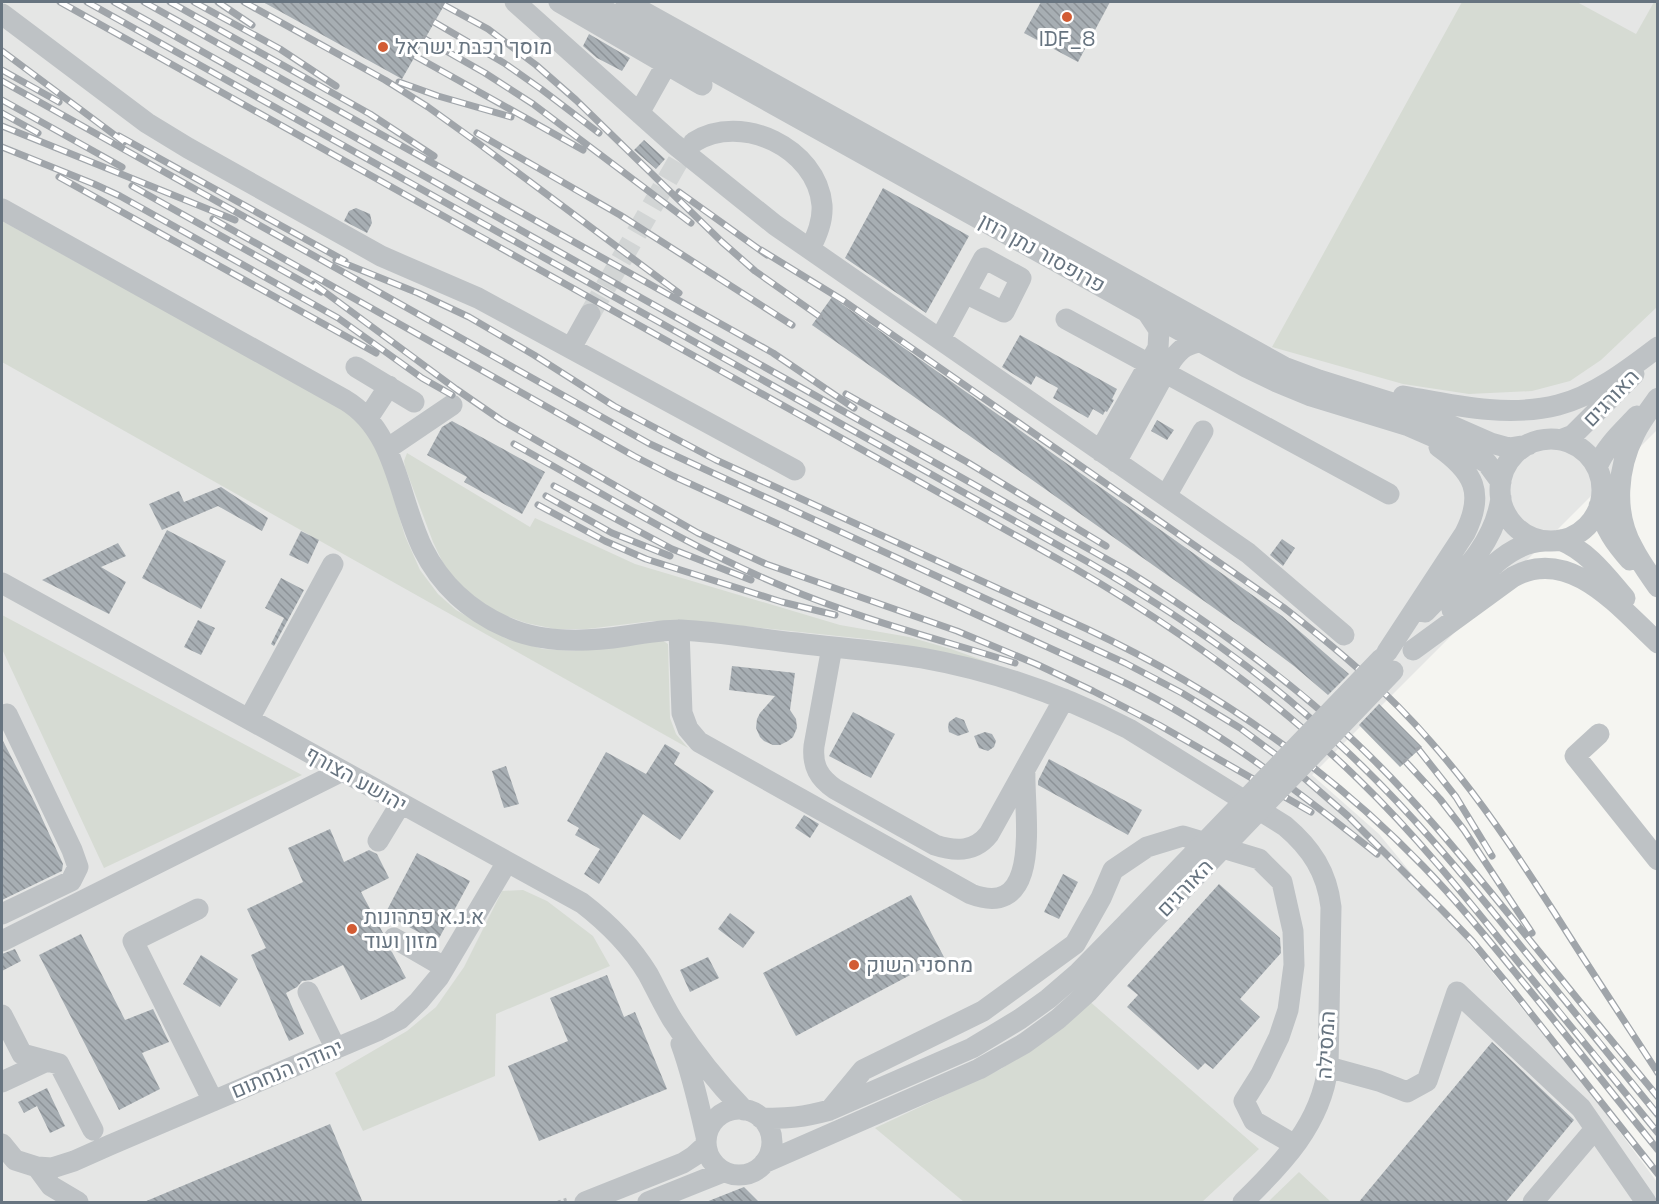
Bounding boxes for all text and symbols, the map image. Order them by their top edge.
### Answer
marker: IDF_8 [1060,10,1074,24]
place label: IDF_8 [1039,25,1095,52]
place label: מוסך רכבת ישראל [395,33,552,60]
marker: מוסך רכבת ישראל [376,40,390,54]
street label: פרופסור נתן רוזן [974,207,1110,298]
street label: האורגים [1577,363,1645,432]
street label: יהושע הצורף [301,740,412,817]
street label: האורגים [1151,853,1219,922]
place label: א.נ.א פתרונות מזון ועוד [364,903,484,954]
marker: א.נ.א פתרונות מזון ועוד [345,922,359,936]
place label: מחסני השוק [866,951,973,978]
marker: מחסני השוק [847,958,861,972]
street label: המסילה [1310,1010,1341,1080]
street label: יהודה הנחתום [227,1033,347,1104]

